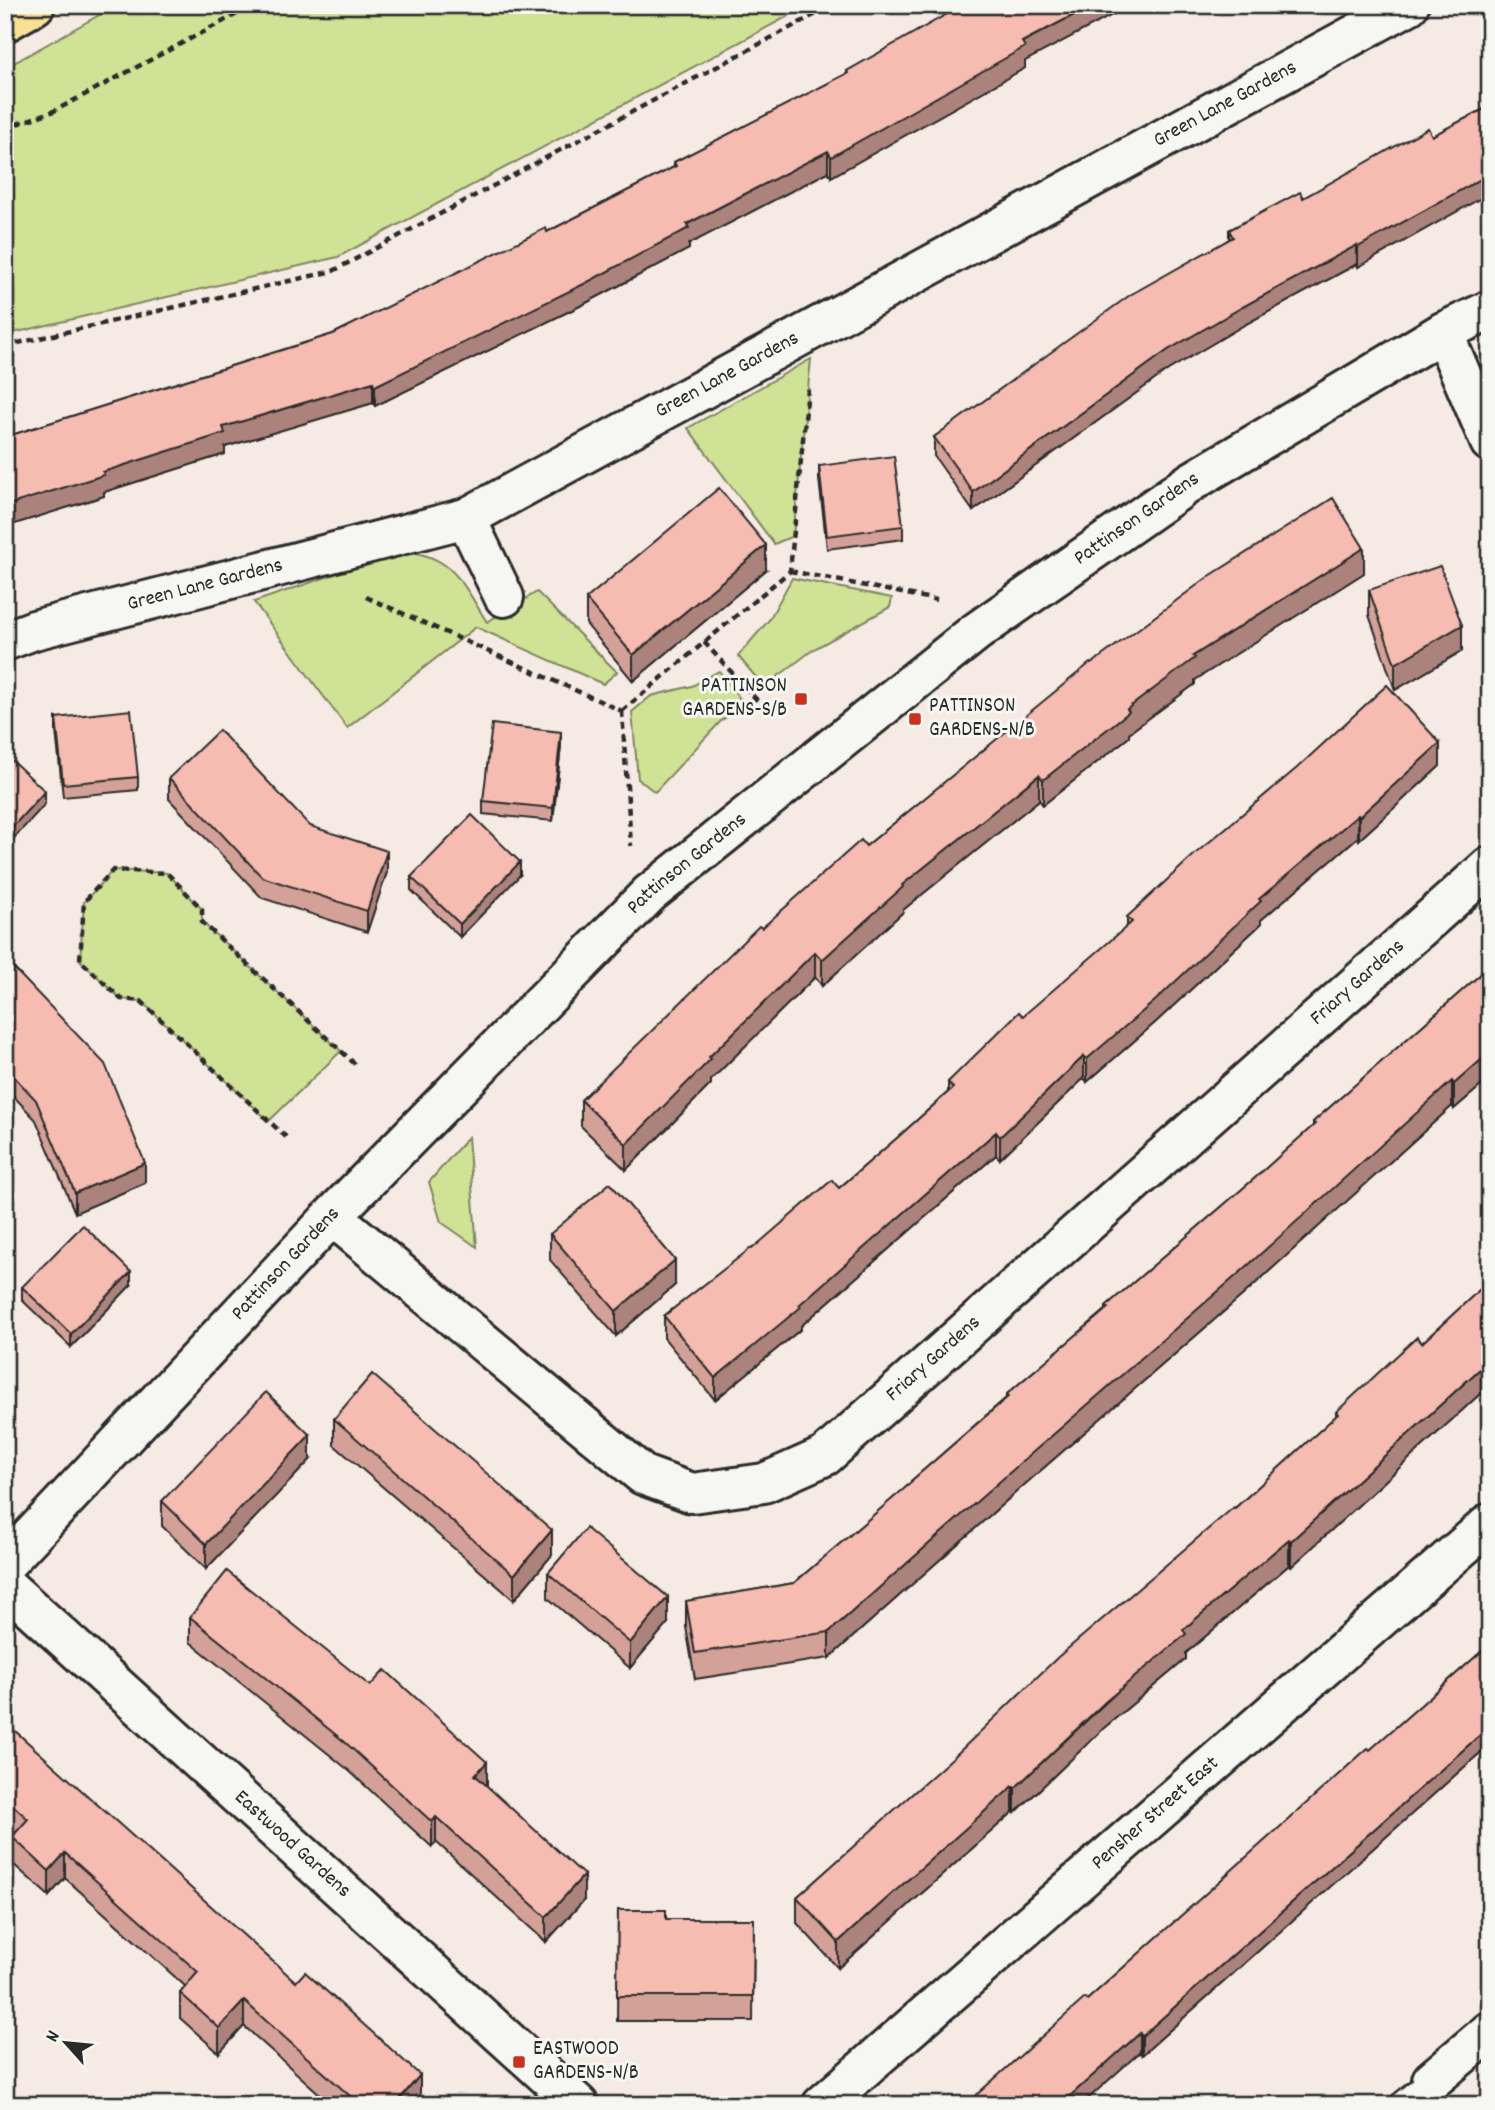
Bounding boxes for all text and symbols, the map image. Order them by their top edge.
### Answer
street label: Green Lane Gardens [1148,53,1303,156]
street label: Green Lane Gardens [650,324,805,427]
street label: Pattinson Gardens [1068,465,1206,574]
street label: Green Lane Gardens [124,551,286,620]
place label: PATTINSON GARDENS-S/B [682,672,787,726]
marker: PATTINSON GARDENS-S/B [793,691,809,707]
place label: PATTINSON GARDENS-N/B [929,692,1035,746]
marker: PATTINSON GARDENS-N/B [907,711,923,727]
street label: Pattinson Gardens [621,806,754,922]
street label: Friary Gardens [1304,933,1412,1033]
street label: Pattinson Gardens [225,1200,348,1328]
street label: Friary Gardens [880,1309,988,1410]
street label: Pensher Street East [1086,1750,1227,1878]
street label: Eastwood Gardens [227,1784,357,1906]
north arrow [32,2008,102,2078]
text: N [40,2027,68,2047]
place label: EASTWOOD GARDENS-N/B [533,2035,639,2089]
marker: EASTWOOD GARDENS-N/B [511,2054,527,2070]

